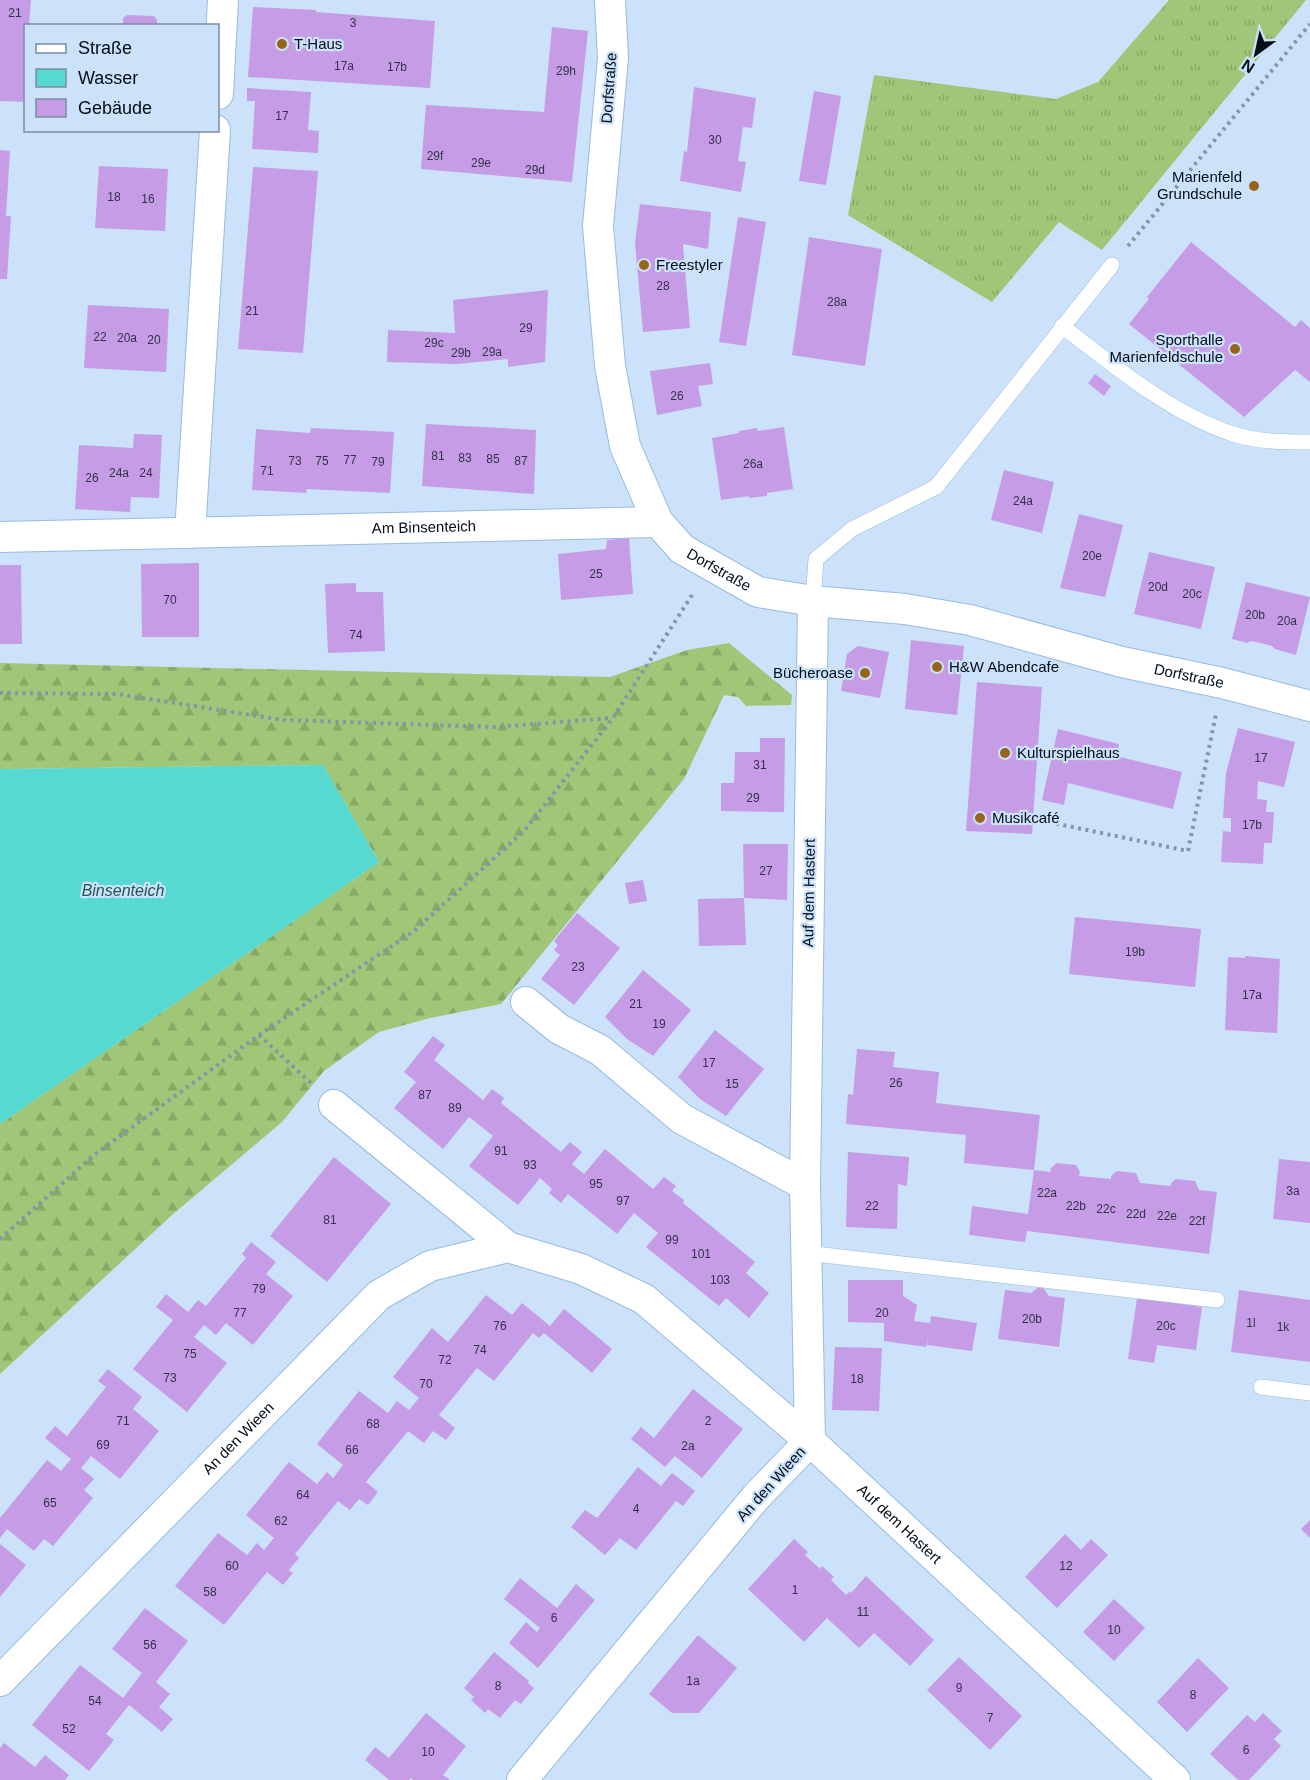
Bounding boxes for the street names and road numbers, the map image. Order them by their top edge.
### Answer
street label: Dorfstraße [598,52,619,124]
street label: Am Binsenteich [372,517,476,537]
street label: Dorfstraße [684,545,754,594]
street label: Dorfstraße [1153,660,1225,691]
street label: Auf dem Hastert [799,838,818,947]
street label: An den Wieen [199,1398,277,1478]
street label: An den Wieen [733,1443,808,1524]
street label: Auf dem Hastert [854,1480,946,1567]

